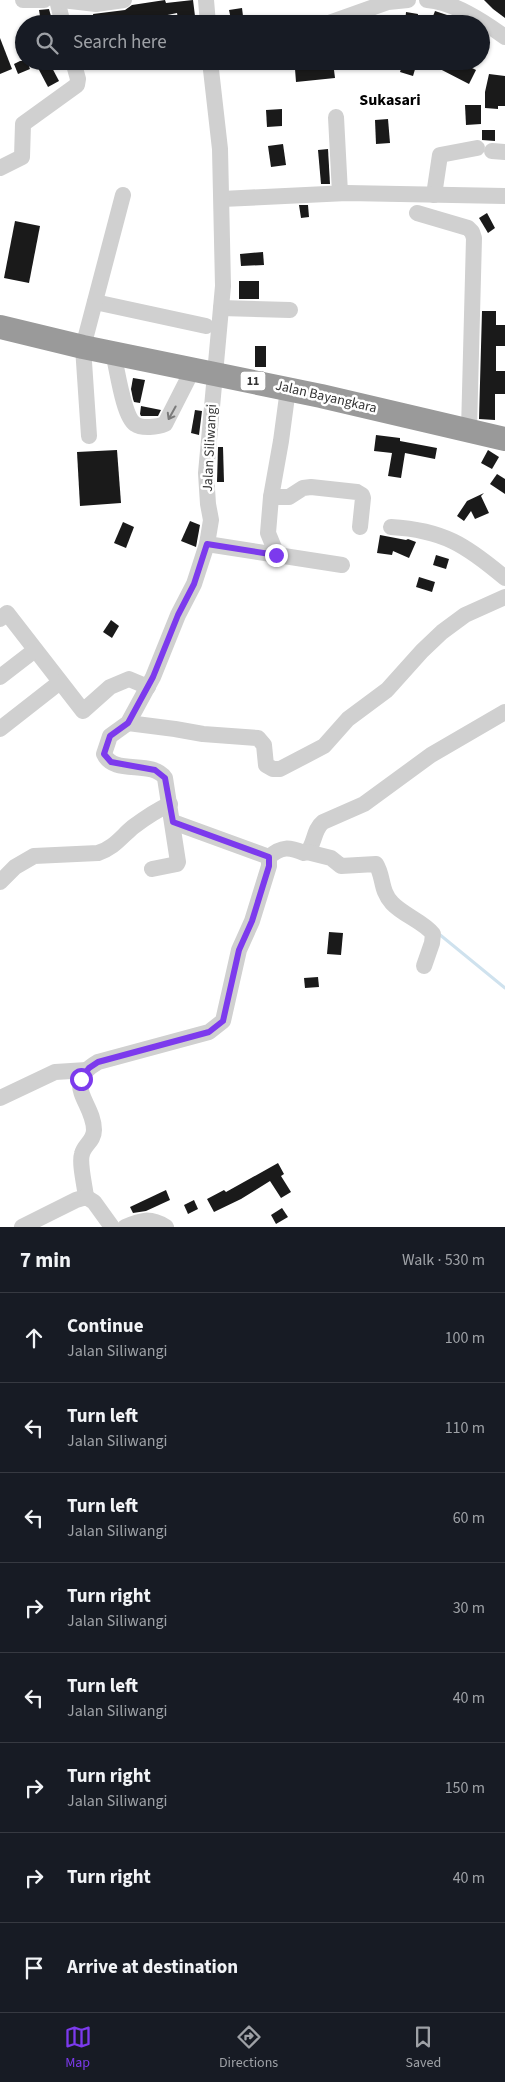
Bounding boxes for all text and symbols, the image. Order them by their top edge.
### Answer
search box [15,15,490,70]
icon: search [33,29,61,57]
text: Search here [73,29,167,56]
district label: Sukasari [359,89,421,111]
road number: 11 [240,372,266,391]
street label: Jalan Bayangkara [273,376,379,418]
street label: Jalan Siliwangi [198,404,222,492]
one-way arrow [166,405,176,419]
route end [265,544,288,567]
route start [70,1068,93,1091]
text: 7 min [20,1245,71,1275]
text: Walk · 530 m [402,1249,485,1271]
text: Continue [67,1313,144,1340]
icon: ahead [20,1324,48,1352]
text: 100 m [445,1327,485,1349]
text: Jalan Siliwangi [67,1340,167,1362]
text: Turn left [67,1403,138,1430]
icon: left [20,1414,48,1442]
text: 110 m [445,1417,485,1439]
text: Jalan Siliwangi [67,1430,167,1452]
text: Turn left [67,1493,138,1520]
icon: left [20,1504,48,1532]
text: 60 m [453,1507,485,1529]
text: Jalan Siliwangi [67,1520,167,1542]
text: Turn right [67,1583,151,1610]
icon: right [20,1594,48,1622]
text: 30 m [453,1597,485,1619]
text: Jalan Siliwangi [67,1610,167,1632]
text: Turn left [67,1673,138,1700]
icon: left [20,1684,48,1712]
text: 40 m [453,1687,485,1709]
text: Jalan Siliwangi [67,1700,167,1722]
text: Turn right [67,1763,151,1790]
icon: right [20,1774,48,1802]
text: 150 m [445,1777,485,1799]
text: Jalan Siliwangi [67,1790,167,1812]
icon: right [20,1864,48,1892]
text: Turn right [67,1864,151,1891]
text: 40 m [453,1867,485,1889]
icon: arrive [20,1954,48,1982]
text: Arrive at destination [67,1954,238,1981]
tab: Map [64,2023,92,2073]
tab: Directions [219,2023,278,2073]
tab: Saved [406,2023,441,2073]

